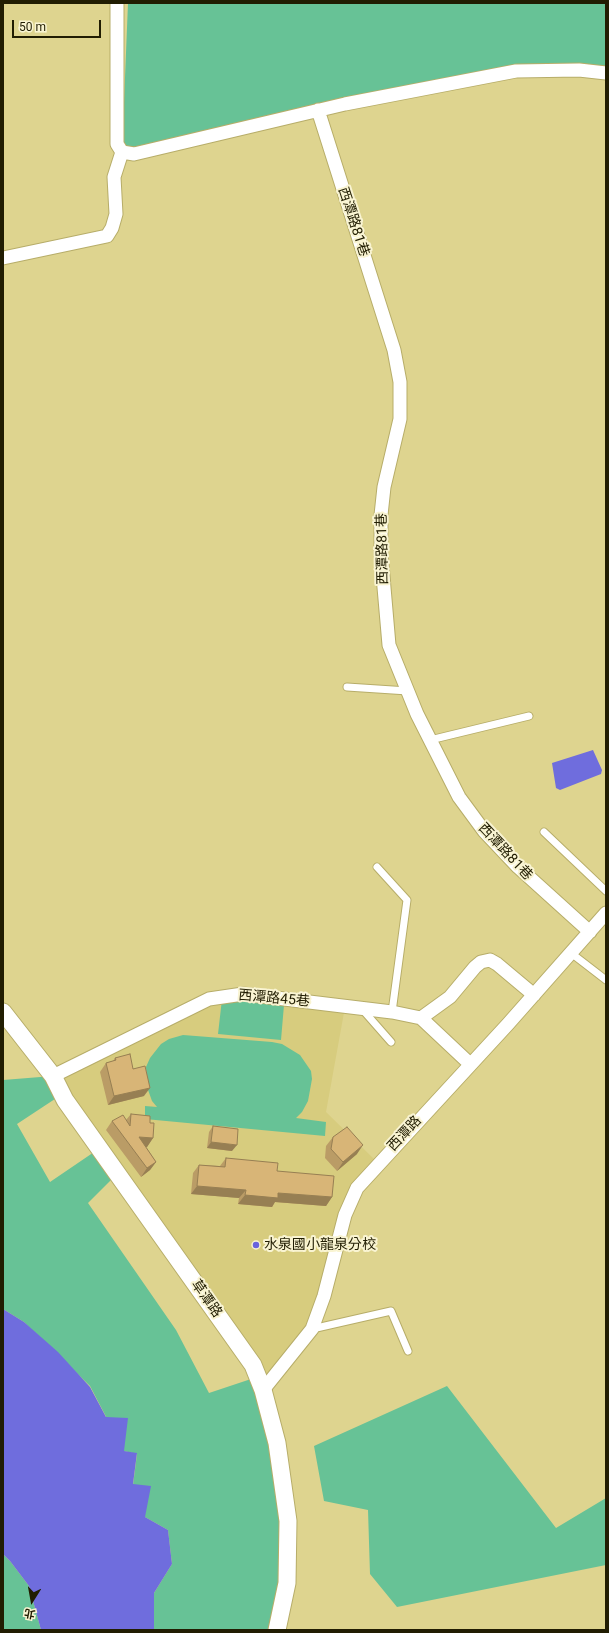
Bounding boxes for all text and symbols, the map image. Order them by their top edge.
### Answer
scale bar [14,12,103,38]
text: 50 m [19,20,46,34]
street label: 西潭路81巷 [334,185,372,259]
street label: 西潭路81巷 [374,513,392,585]
street label: 西潭路81巷 [474,820,536,884]
street label: 西潭路45巷 [238,988,310,1010]
street label: 西潭路 [385,1113,425,1155]
place label: 水泉國小龍泉分校 [264,1237,376,1253]
marker: 水泉國小龍泉分校 [251,1240,261,1250]
street label: 草潭路 [187,1277,225,1321]
north arrow [12,1581,52,1621]
text: 北 [23,1606,36,1621]

